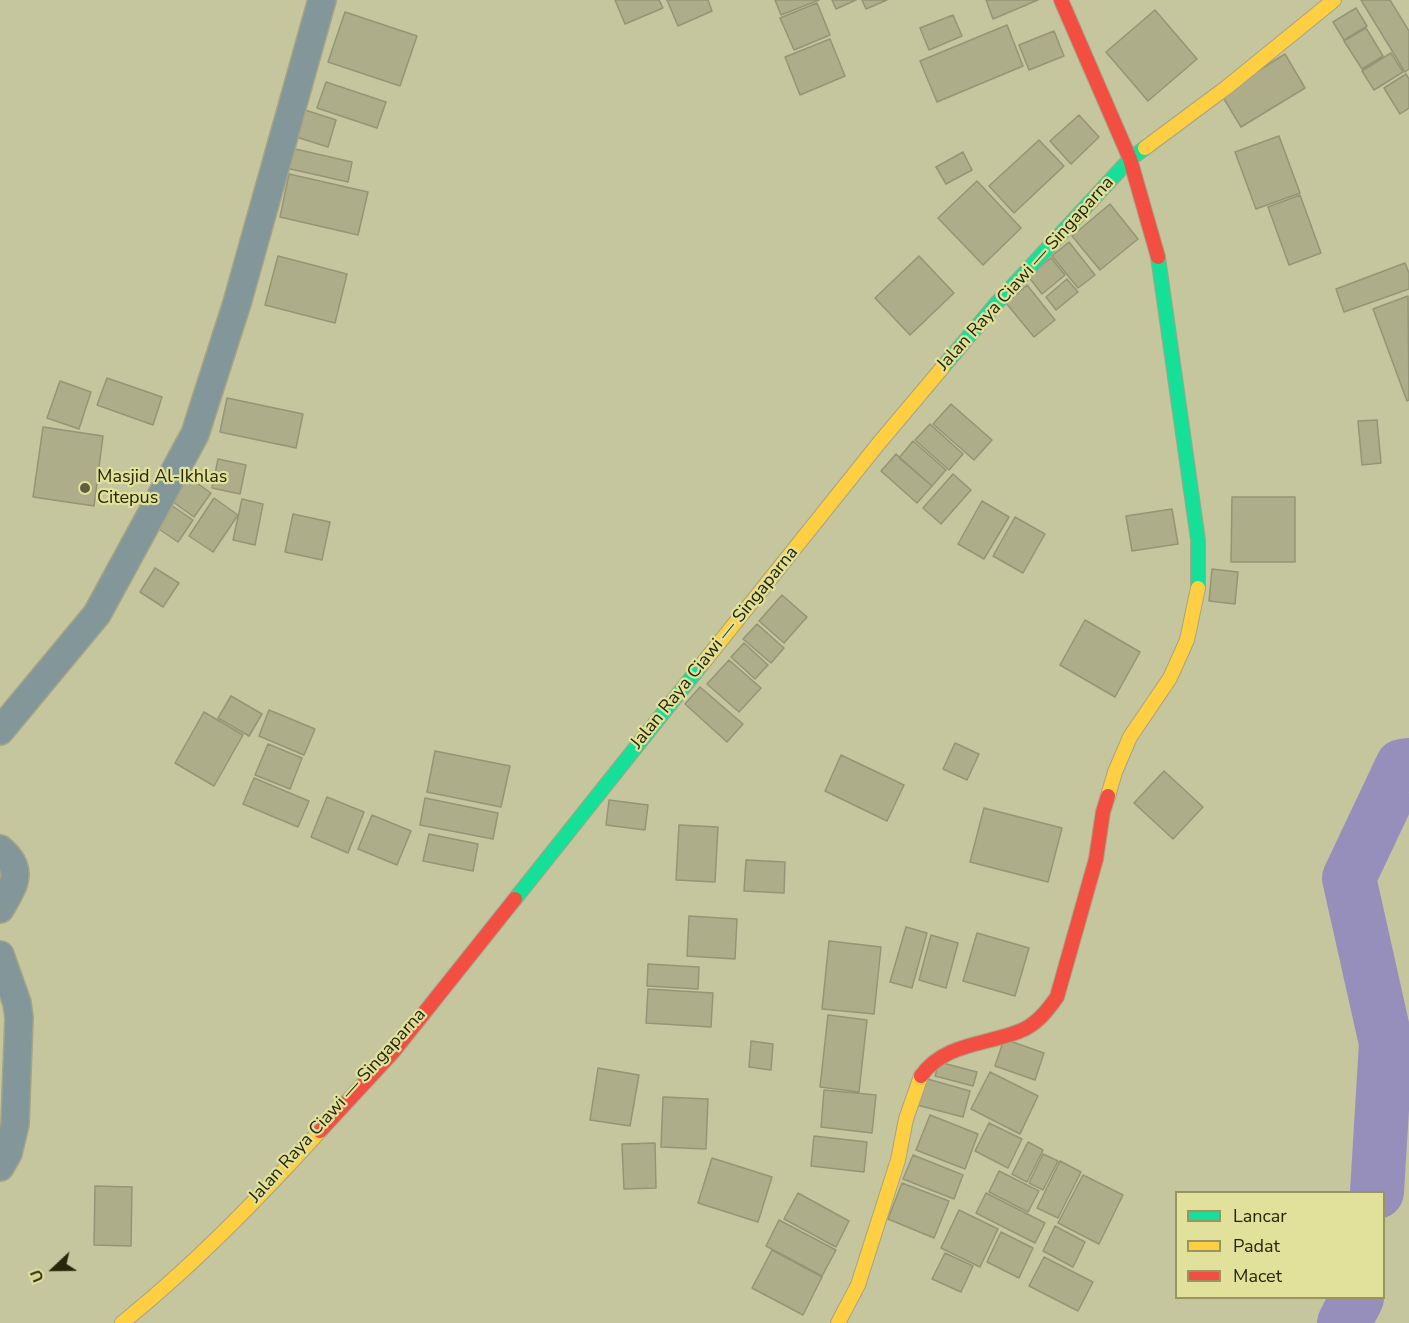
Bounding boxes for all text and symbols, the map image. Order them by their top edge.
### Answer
street label: Jalan Raya Ciawi — Singaparna [933,172,1119,376]
place label: Masjid Al-Ikhlas Citepus [97,467,227,510]
marker: Masjid Al-Ikhlas Citepus [78,481,92,495]
street label: Jalan Raya Ciawi — Singaparna [627,543,803,753]
street label: Jalan Raya Ciawi — Singaparna [245,1004,431,1208]
legend [1175,1191,1385,1299]
text: Lancar [1233,1204,1287,1228]
text: Padat [1233,1234,1280,1258]
north arrow [24,1239,84,1299]
text: Macet [1233,1264,1282,1288]
text: U [25,1266,50,1285]

